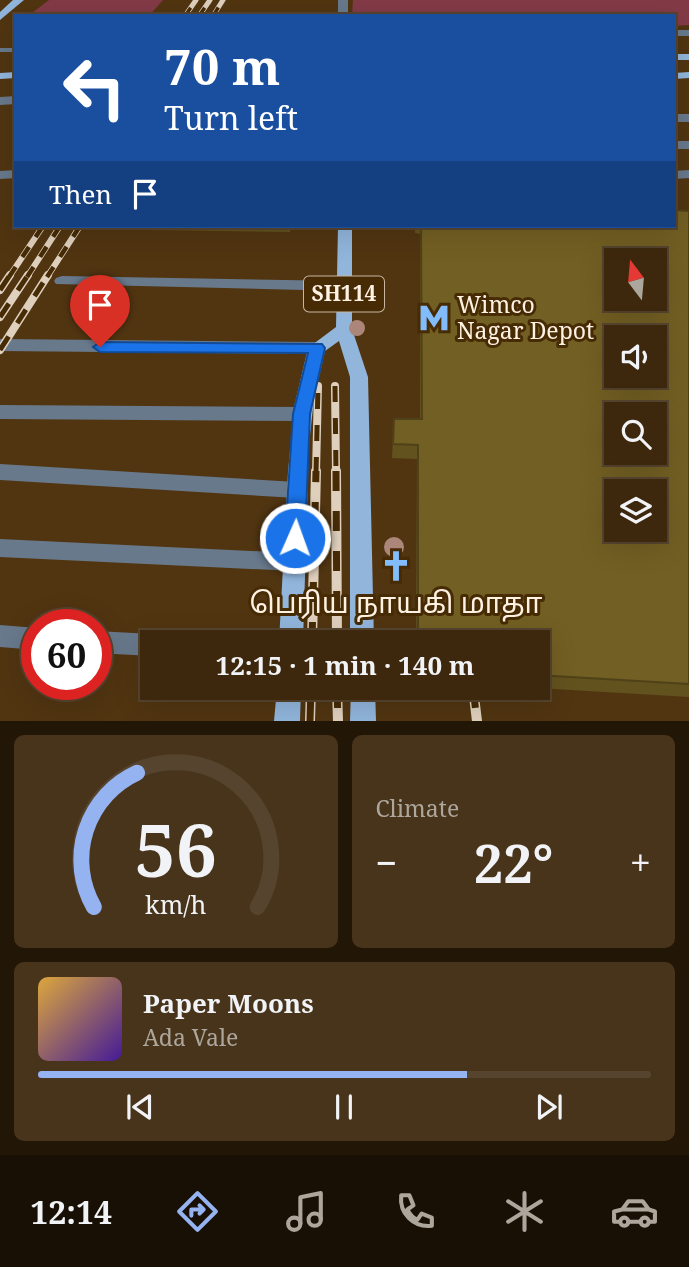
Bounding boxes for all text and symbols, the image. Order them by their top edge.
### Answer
text: 70 m [164,33,280,99]
icon: left [49,42,140,133]
text: Turn left [164,96,298,139]
icon: arrive [126,175,164,213]
text: Then [49,176,112,212]
north arrow [604,248,667,312]
map controls [604,248,667,542]
pin [70,275,130,347]
road number: SH114 [304,276,384,312]
icon: arrive [81,286,119,324]
place label: Wimco Nagar Depot [457,288,594,346]
metro station icon: Wimco Nagar Depot [417,301,451,335]
button: sound [604,325,667,388]
button: search [604,402,667,465]
button: layers [604,479,667,542]
position arrow [258,501,332,575]
church icon: பெரிய நாயகி மாதா [379,549,413,583]
place label: பெரிய நாயகி மாதா [250,583,543,622]
speed limit sign: 60 [21,609,112,700]
text: 12:15 · 1 min · 140 m [215,647,475,683]
text: Climate [376,792,459,824]
text: 56 [135,800,217,899]
text: 22° [474,827,553,898]
text: − [376,836,398,888]
text: + [630,836,651,888]
text: km/h [145,887,207,921]
text: Paper Moons [143,985,314,1021]
text: Ada Vale [143,1021,238,1053]
icon: previous [121,1088,159,1126]
icon: pause [325,1088,363,1126]
icon: next [530,1088,568,1126]
icon: directions [173,1187,222,1236]
icon: music [282,1187,331,1236]
icon: phone [391,1187,440,1236]
icon: climate [500,1187,549,1236]
icon: car [610,1187,659,1236]
text: 12:14 [30,1190,112,1233]

